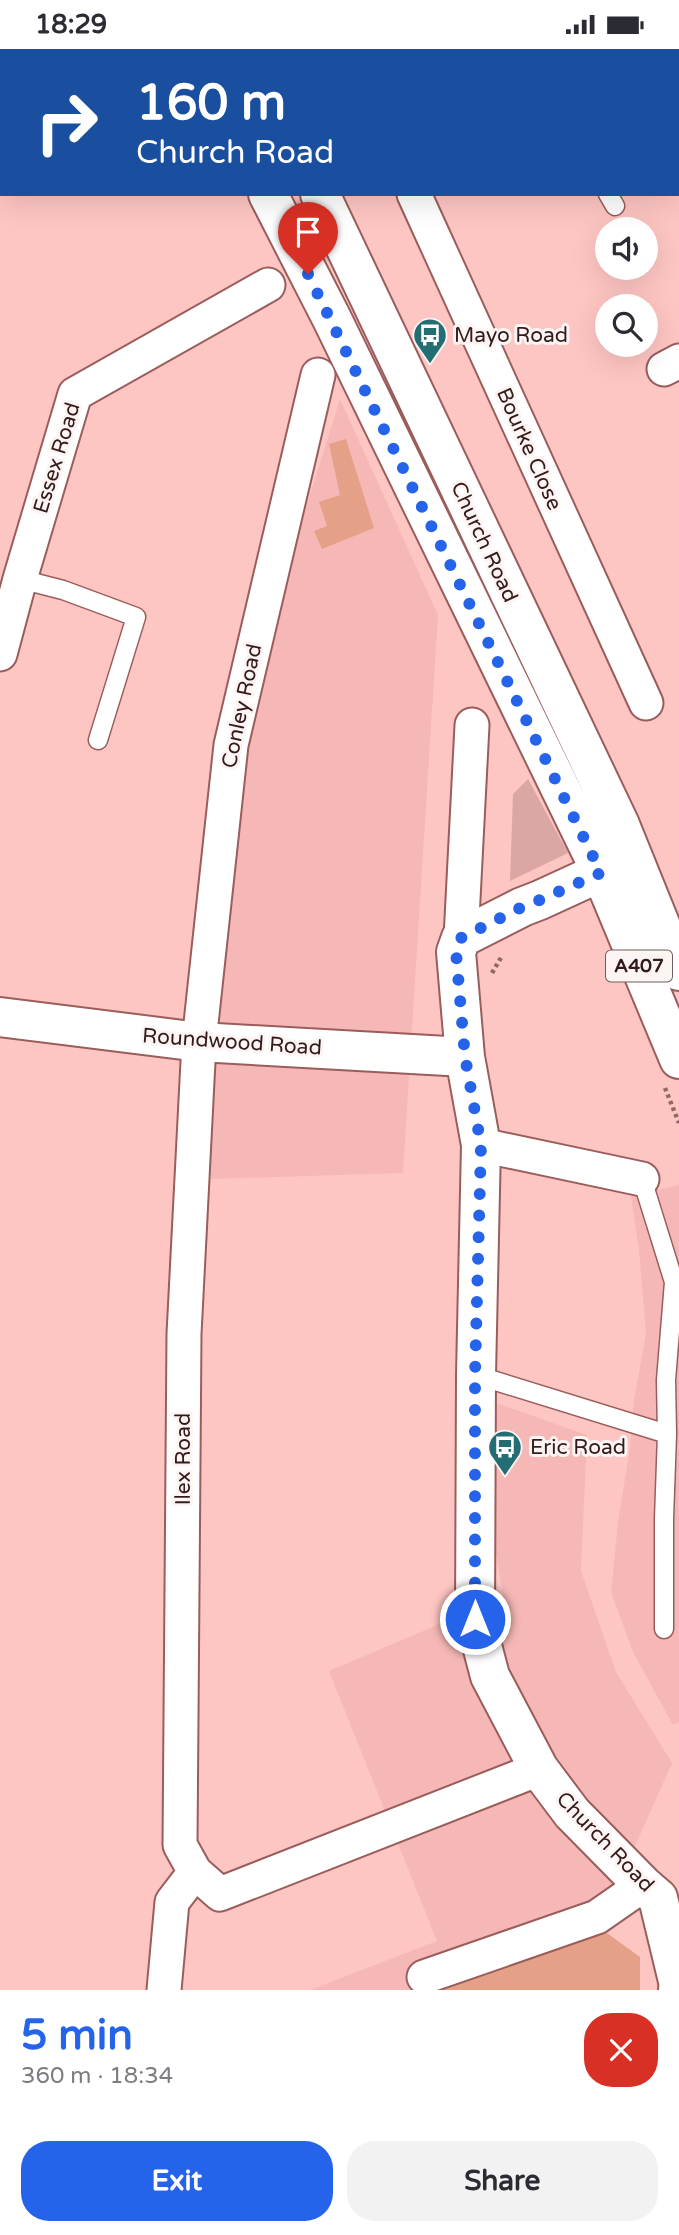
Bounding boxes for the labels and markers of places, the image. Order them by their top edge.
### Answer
pin [278,202,338,274]
bus stop icon: Mayo Road [411,316,449,365]
place label: Mayo Road [454,323,568,348]
bus stop icon: Eric Road [486,1428,524,1477]
place label: Eric Road [530,1435,626,1460]

